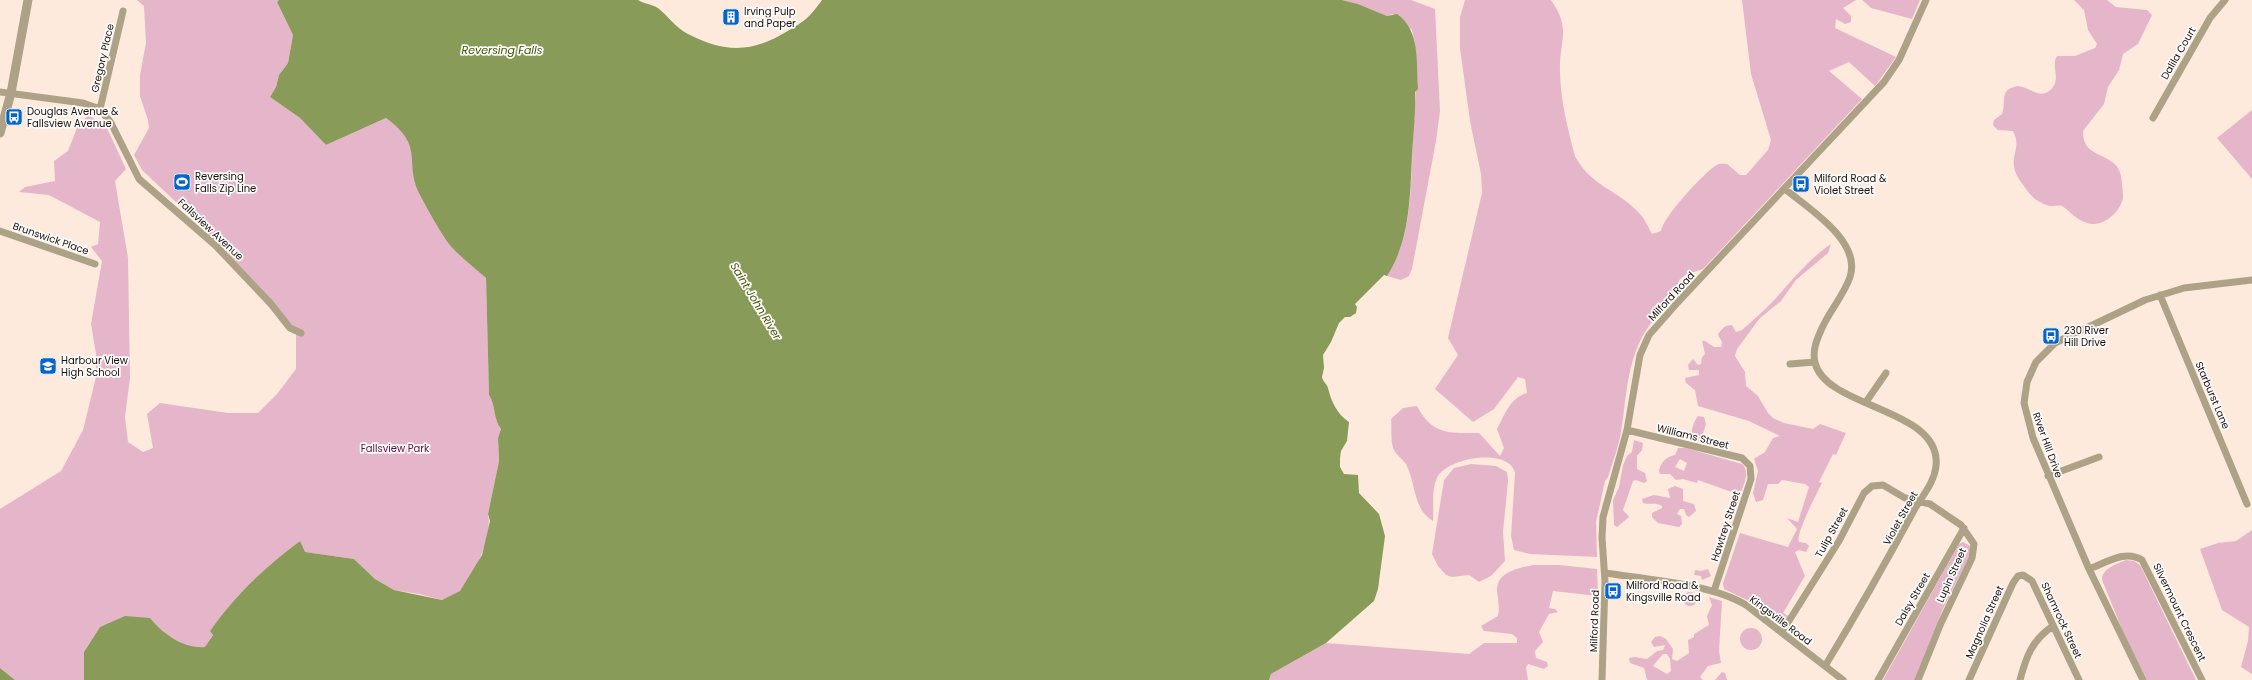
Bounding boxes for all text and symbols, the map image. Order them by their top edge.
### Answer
place label: Irving Pulp and Paper [744,4,796,31]
building icon: Irving Pulp and Paper [721,7,741,27]
street label: Gregory Place [87,22,118,94]
street label: Dalila Court [2157,24,2200,82]
water label: Reversing Falls [462,42,543,58]
place label: Douglas Avenue & Fallsview Avenue [27,104,119,131]
bus stop icon: Douglas Avenue & Fallsview Avenue [4,107,24,127]
place label: Reversing Falls Zip Line [195,169,256,196]
place label: Milford Road & Violet Street [1814,171,1887,198]
sports icon: Reversing Falls Zip Line [172,172,192,192]
bus stop icon: Milford Road & Violet Street [1791,174,1811,194]
street label: Fallsview Avenue [175,195,247,264]
street label: Brunswick Place [11,218,91,259]
water label: Saint John River [727,259,786,343]
street label: Milford Road [1645,268,1698,324]
place label: 230 River Hill Drive [2064,323,2109,350]
bus stop icon: 230 River Hill Drive [2041,326,2061,346]
place label: Harbour View High School [61,353,129,380]
school or university icon: Harbour View High School [38,356,58,376]
street label: Starburst Lane [2192,359,2234,431]
street label: River Hill Drive [2029,410,2066,480]
street label: Williams Street [1655,420,1731,453]
park label: Fallsview Park [361,441,430,456]
street label: Violet Street [1879,488,1922,548]
street label: Hawtrey Street [1707,489,1744,563]
street label: Tulip Street [1811,504,1852,560]
street label: Lupin Street [1933,545,1970,605]
street label: Silvermount Crescent [2149,561,2210,664]
street label: Daisy Street [1891,570,1934,629]
place label: Milford Road & Kingsville Road [1626,578,1701,605]
street label: Shamrock Street [2037,580,2086,661]
bus stop icon: Milford Road & Kingsville Road [1603,581,1623,601]
street label: Magnolia Street [1962,583,2007,661]
street label: Milford Road [1586,590,1603,652]
street label: Kingsville Road [1746,592,1815,649]

